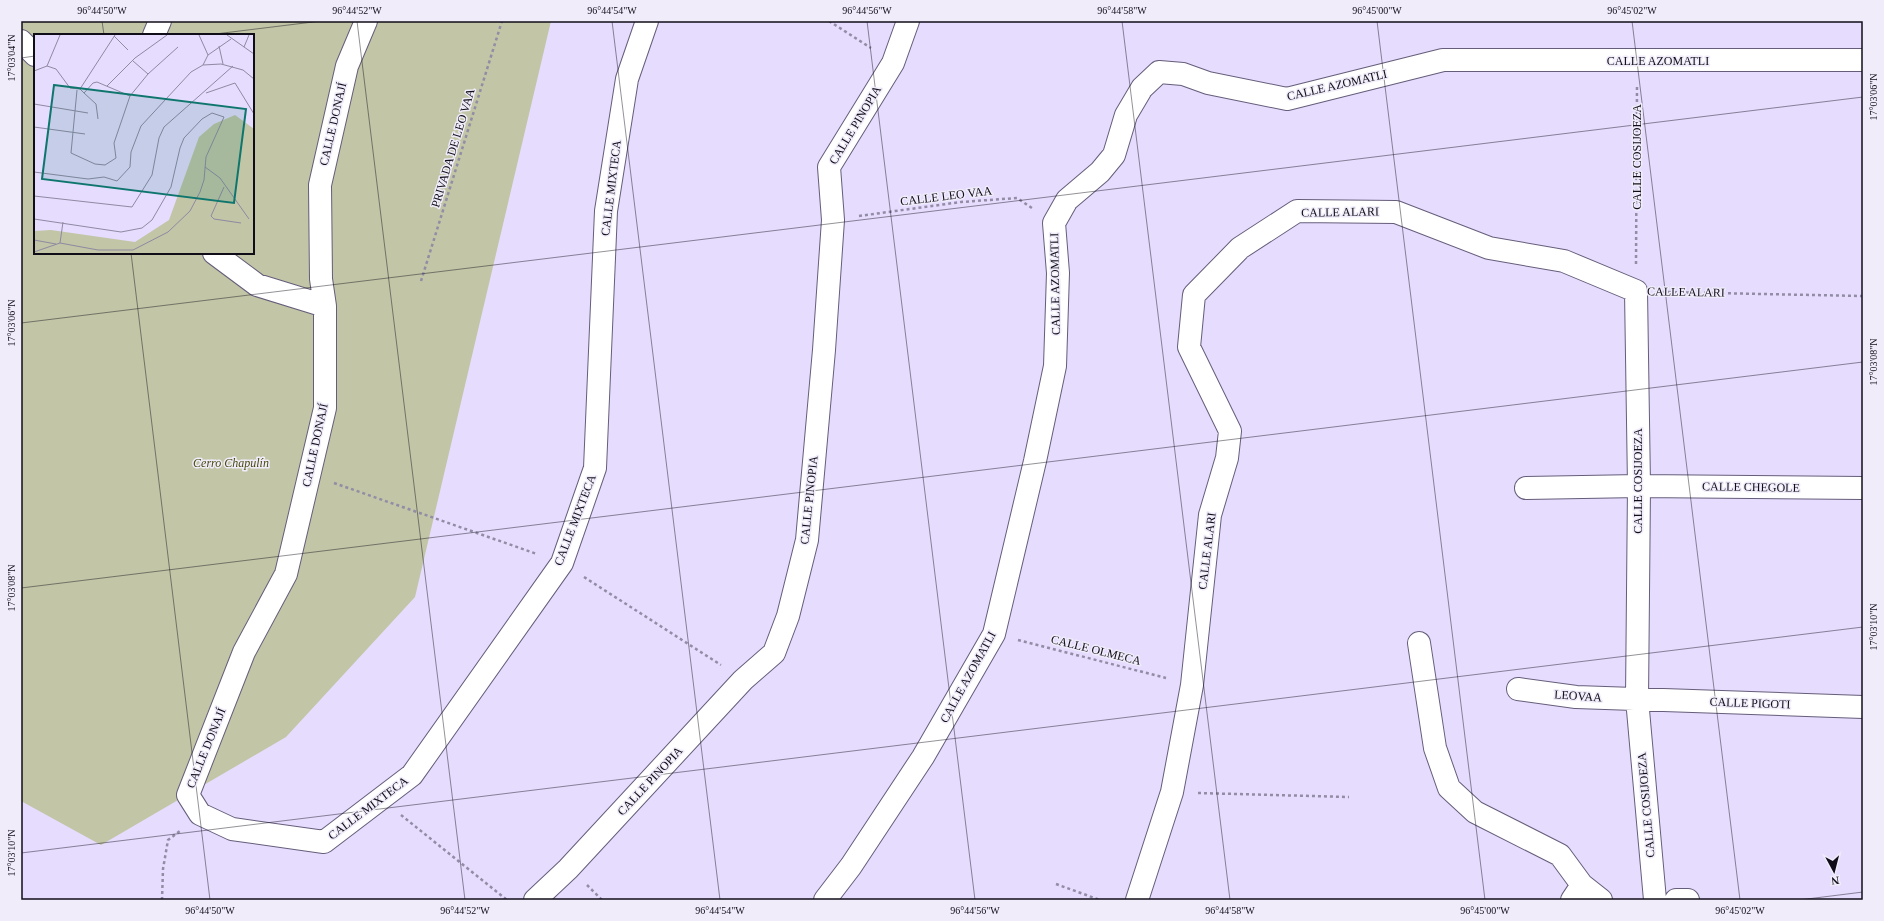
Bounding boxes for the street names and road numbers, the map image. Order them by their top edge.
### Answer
street label: CALLE AZOMATLI [1607,54,1709,68]
street label: CALLE AZOMATLI [1286,67,1388,103]
street label: CALLE DONAJÍ [317,81,349,167]
street label: CALLE PINOPIA [826,83,884,167]
street label: PRIVADA DE LEO VAA [428,86,478,209]
street label: CALLE COSIJOEZA [1630,104,1644,210]
street label: CALLE MIXTECA [598,139,624,237]
street label: CALLE LEO VAA [899,183,993,209]
street label: CALLE ALARI [1301,204,1379,220]
street label: CALLE AZOMATLI [1047,233,1063,335]
street label: CALLE ALARI [1647,284,1725,300]
street label: CALLE DONAJÍ [299,402,331,488]
street label: CALLE COSIJOEZA [1631,428,1645,534]
street label: CALLE PINOPIA [797,455,821,545]
street label: CALLE MIXTECA [551,472,599,567]
street label: CALLE CHEGOLE [1702,479,1800,495]
street label: CALLE ALARI [1195,512,1219,590]
street label: CALLE AZOMATLI [937,629,999,725]
street label: CALLE OLMECA [1050,632,1143,668]
street label: LEOVAA [1554,687,1603,705]
street label: CALLE PIGOTI [1709,695,1791,711]
street label: CALLE DONAJÍ [184,706,228,790]
street label: CALLE PINOPIA [615,743,686,818]
street label: CALLE COSIJOEZA [1634,751,1658,858]
street label: CALLE MIXTECA [325,773,411,843]

